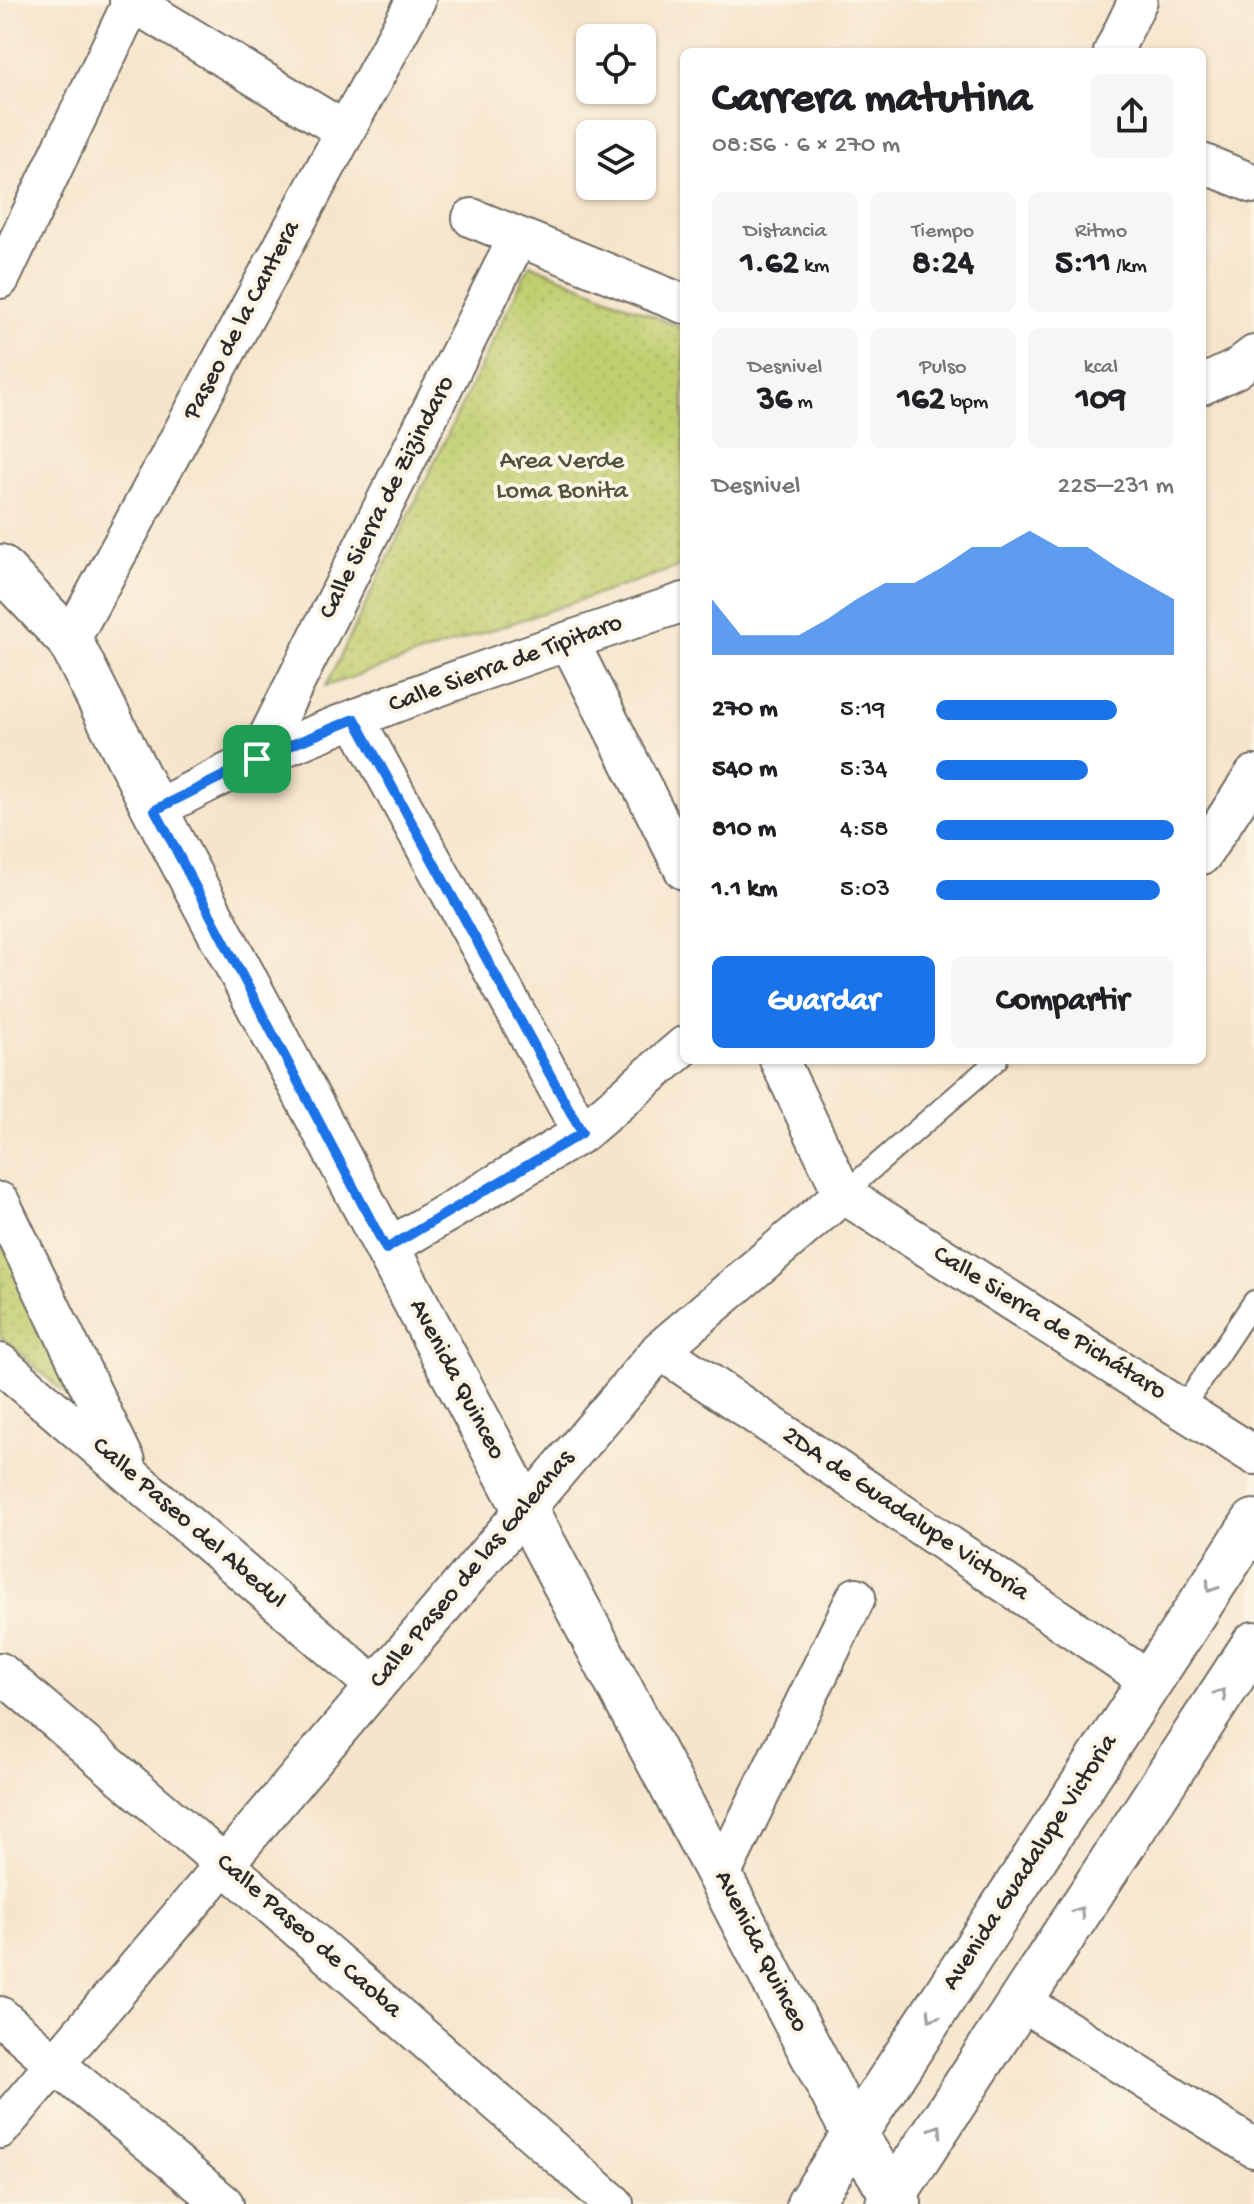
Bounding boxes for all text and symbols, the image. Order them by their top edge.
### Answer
map controls [576,24,656,200]
button: locate [576,24,656,104]
button: share [1090,74,1174,158]
text: Carrera matutina [712,75,1032,127]
button: layers [576,120,656,200]
text: 08:56 · 6 × 270 m [712,131,900,162]
street label: Paseo de la Cantera [177,215,309,427]
text: Distancia [743,219,827,245]
text: Tiempo [912,219,974,245]
text: Ritmo [1075,219,1127,245]
text: 1.62 [741,245,799,285]
text: 8:24 [912,245,974,285]
text: 5:11 [1055,245,1111,285]
text: km [799,254,829,280]
text: /km [1111,254,1147,280]
text: Desnivel [748,355,822,381]
text: Pulso [920,355,966,381]
text: kcal [1084,355,1118,381]
street label: Calle Sierra de Zizindaro [313,371,463,625]
text: 36 [757,381,792,421]
text: 162 [898,381,945,421]
text: 109 [1076,381,1126,421]
text: m [792,390,813,416]
text: bpm [945,390,988,416]
park label: Area Verde Loma Bonita [496,447,630,508]
text: Desnivel [712,472,801,503]
text: 225–231 m [1058,472,1174,503]
street label: Calle Sierra de Tipitaro [385,608,627,722]
text: 270 m [712,695,778,726]
text: 5:19 [840,695,885,726]
pin [223,725,291,793]
icon: arrive [235,737,279,781]
text: 540 m [712,755,777,786]
text: 5:34 [840,755,888,786]
text: 810 m [712,815,776,846]
text: 4:58 [840,815,888,846]
text: 1.1 km [712,875,777,906]
text: 5:03 [840,875,890,906]
button: Guardar [712,956,935,1048]
button: Compartir [951,956,1174,1048]
street label: Calle Sierra de Pichátaro [927,1239,1171,1409]
street label: Avenida Quinceo [401,1294,511,1466]
street label: 2DA de Guadalupe Victoria [776,1421,1036,1610]
street label: Calle Paseo del Abedul [85,1431,291,1617]
street label: Calle Paseo de las Galeanas [364,1443,583,1696]
one-way arrow [1206,1578,1221,1593]
one-way arrow [1211,1689,1226,1703]
street label: Avenida Guadalupe Victoria [936,1728,1126,1997]
street label: Calle Paseo de Caoba [209,1848,408,2027]
street label: Avenida Quinceo [706,1866,814,2038]
one-way arrow [1070,1907,1085,1921]
one-way arrow [926,2007,941,2021]
one-way arrow [927,2124,942,2139]

